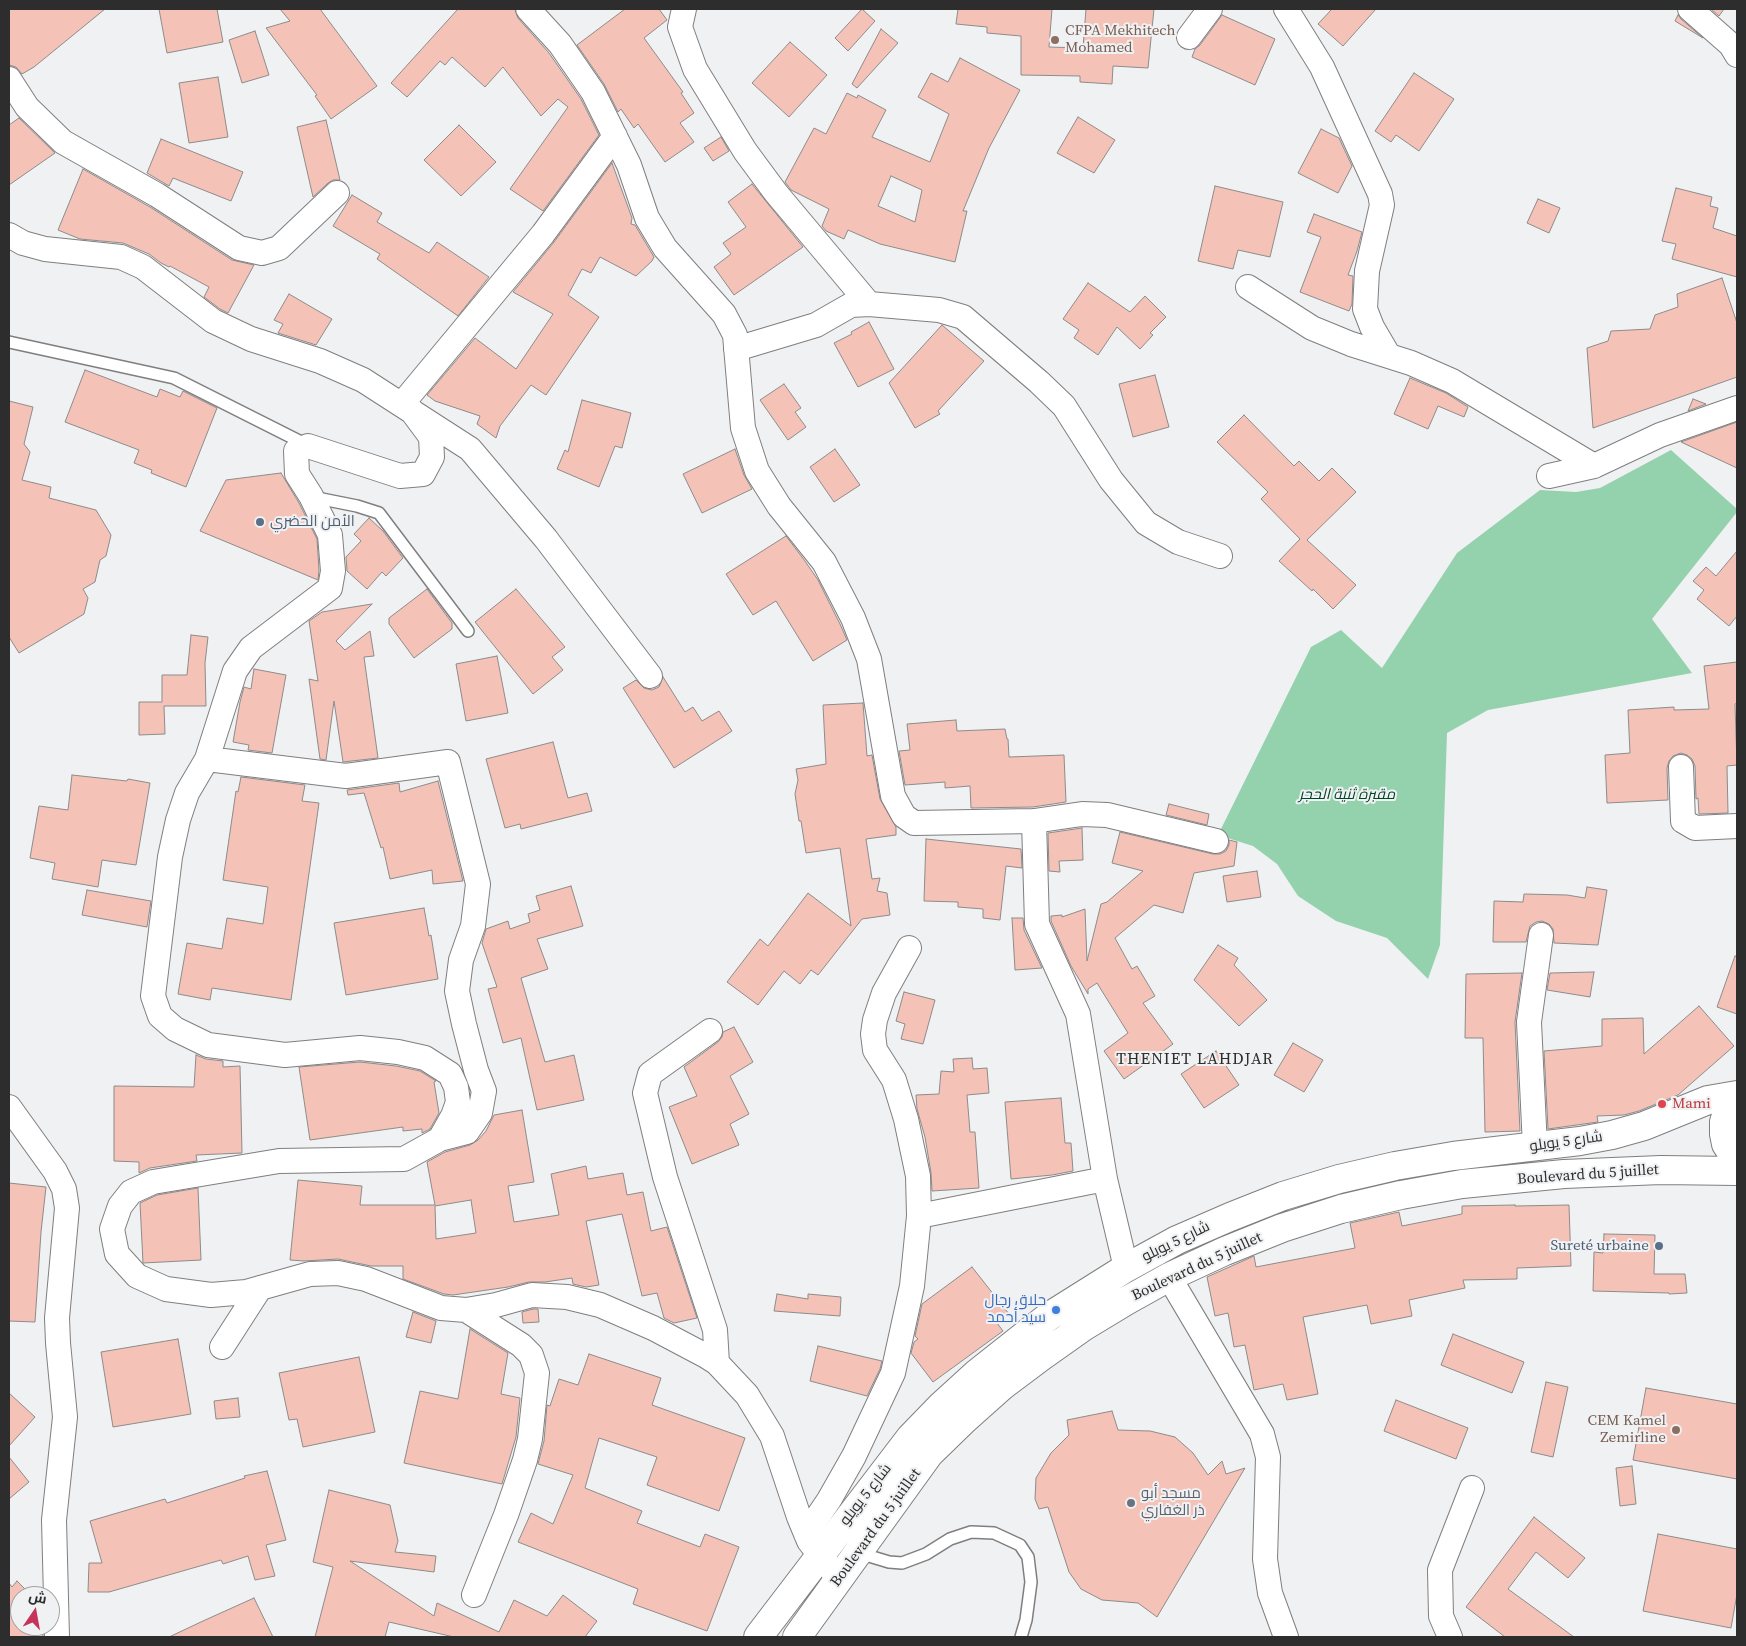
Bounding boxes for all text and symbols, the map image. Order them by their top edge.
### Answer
place label: CFPA Mekhitech Mohamed [1065,22,1175,57]
marker: CFPA Mekhitech Mohamed [1049,34,1061,46]
place label: الأمن الحضري [270,513,355,531]
marker: الأمن الحضري [254,516,266,528]
park label: مقبرة ثنية الحجر [1299,786,1395,804]
district label: THENIET LAHDJAR [1114,1050,1276,1070]
place label: Mami [1672,1095,1711,1113]
marker: Mami [1656,1098,1668,1110]
street label: شارع 5 يويلو [1528,1128,1604,1156]
street label: Boulevard du 5 juillet [1517,1161,1659,1189]
street label: شارع 5 يويلو [1139,1218,1213,1266]
street label: Boulevard du 5 juillet [1129,1229,1265,1305]
place label: Sureté urbaine [1550,1237,1649,1255]
marker: Sureté urbaine [1653,1240,1665,1252]
place label: حلاق رجال سيد أحمد [984,1292,1046,1327]
marker: حلاق رجال سيد أحمد [1050,1304,1062,1316]
place label: CEM Kamel Zemirline [1588,1412,1666,1447]
marker: CEM Kamel Zemirline [1670,1424,1682,1436]
street label: شارع 5 يويلو [836,1460,896,1530]
street label: Boulevard du 5 juillet [827,1465,925,1591]
place label: مسجد أبو ذر الغفاري [1141,1485,1205,1520]
marker: مسجد أبو ذر الغفاري [1125,1497,1137,1509]
north arrow [10,1586,60,1636]
text: ش [27,1586,49,1609]

